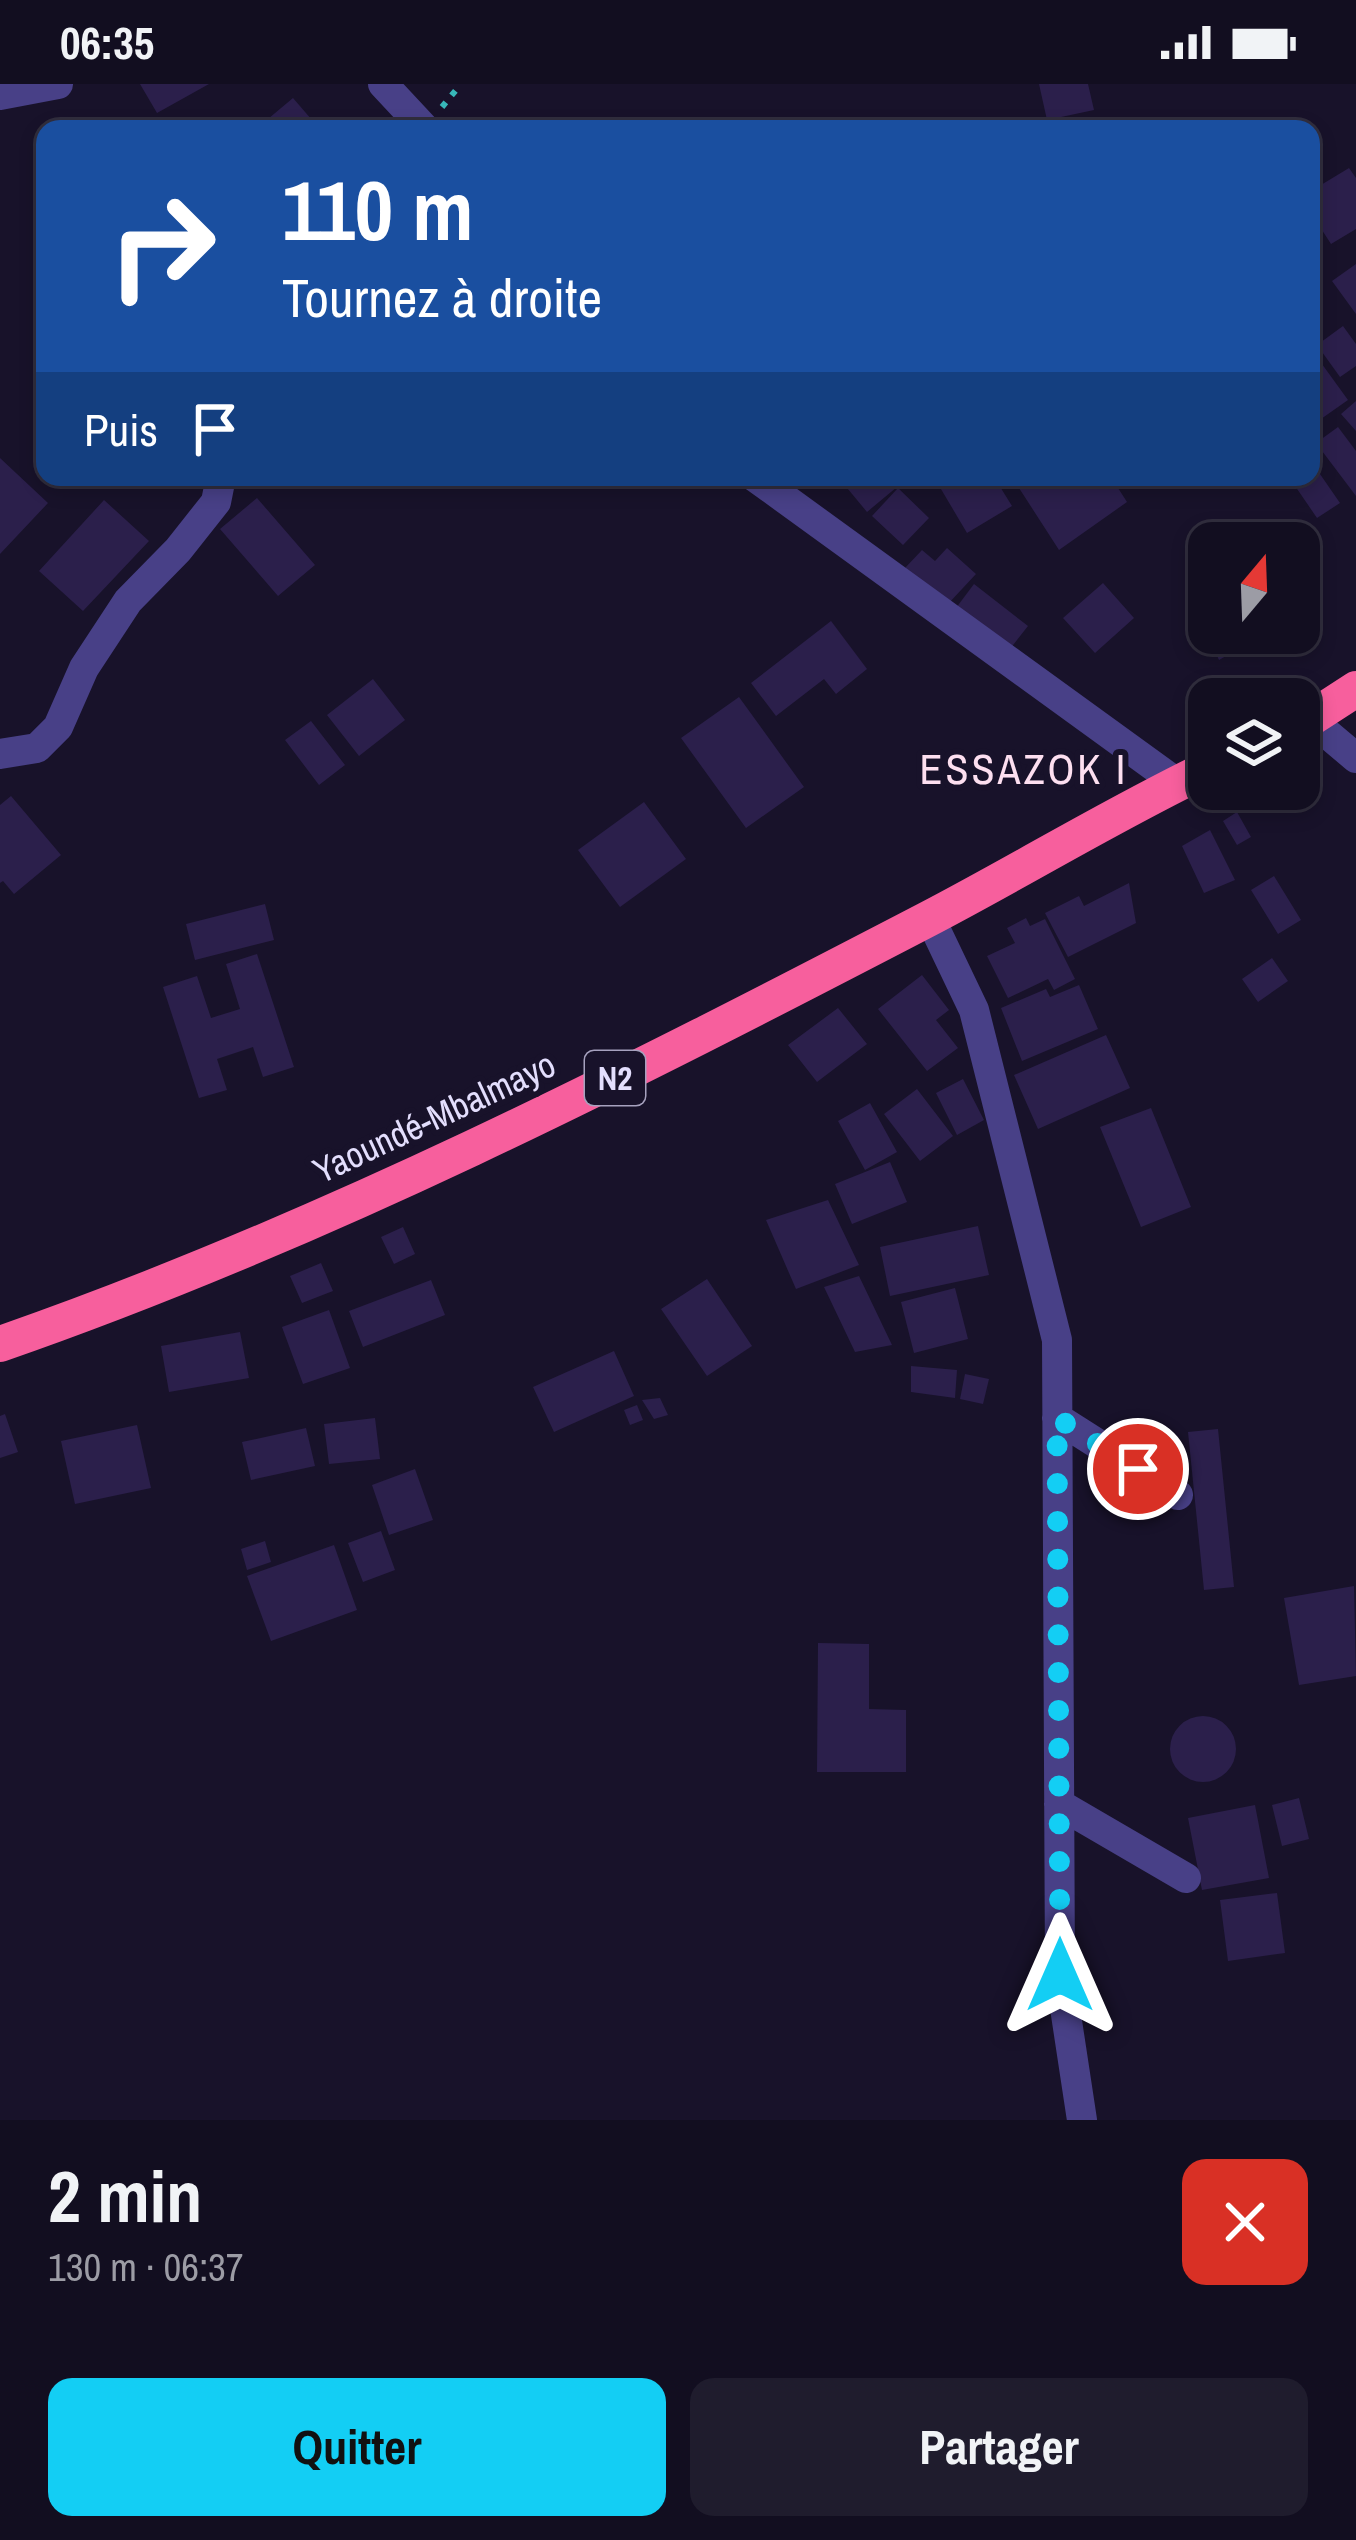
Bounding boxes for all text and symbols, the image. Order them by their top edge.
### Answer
text: 06:35 [60,12,154,73]
text: 110 m [282,153,474,266]
icon: right [84,168,240,324]
text: Tournez à droite [282,261,602,334]
icon: arrive [182,396,248,462]
text: Puis [84,399,158,460]
north arrow [1188,522,1320,654]
map controls [1188,522,1320,810]
button: layers [1188,678,1320,810]
district label: ESSAZOK I [920,741,1128,797]
street label: Yaoundé-Mbalmayo [305,1040,563,1194]
road number: N2 [585,1051,645,1105]
pin [1087,1418,1189,1520]
icon: arrive [1105,1436,1171,1502]
position arrow [997,1912,1123,2038]
text: 2 min [48,2147,202,2244]
button: close [1182,2159,1308,2285]
text: 130 m · 06:37 [48,2241,244,2293]
button: Quitter [48,2378,666,2516]
button: Partager [690,2378,1308,2516]

